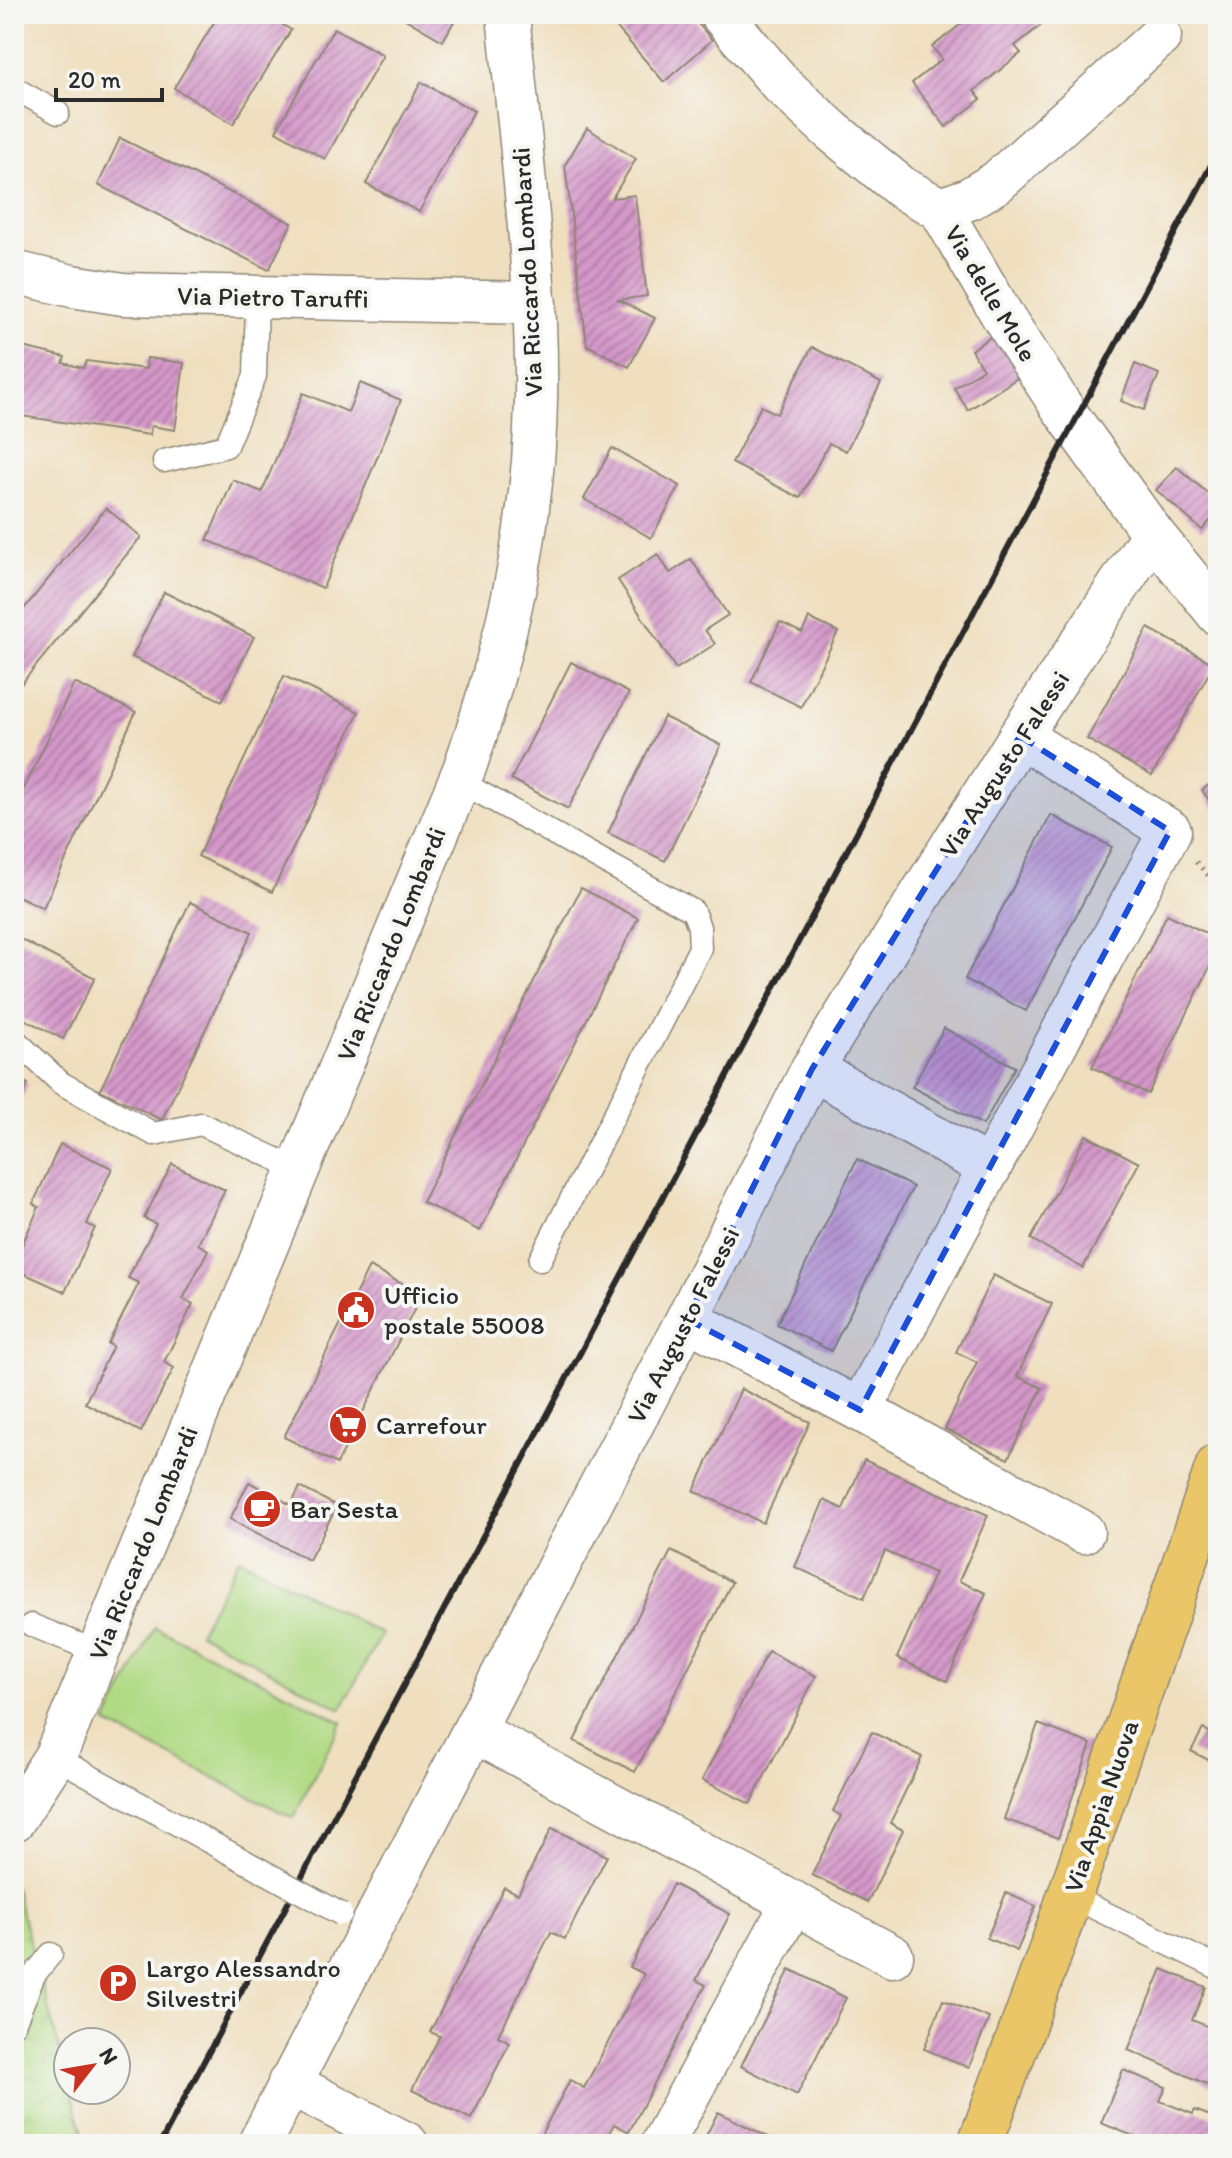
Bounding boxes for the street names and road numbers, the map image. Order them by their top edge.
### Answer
street label: Via Riccardo Lombardi [504,146,550,398]
street label: Via delle Mole [938,219,1044,367]
street label: Via Pietro Taruffi [177,279,369,315]
street label: Via Augusto Falessi [932,665,1076,863]
street label: Via Riccardo Lombardi [329,822,453,1066]
street label: Via Augusto Falessi [620,1221,746,1429]
street label: Via Riccardo Lombardi [81,1421,205,1665]
street label: Via Appia Nuova [1057,1715,1146,1896]

